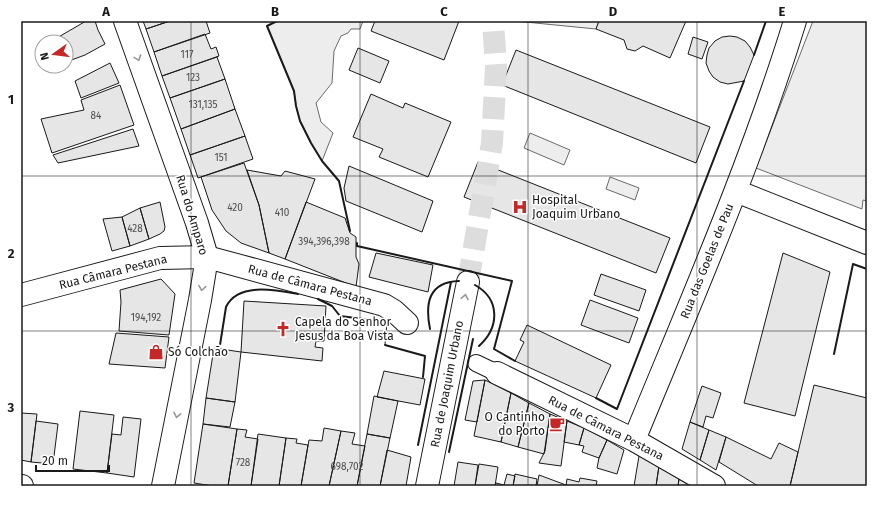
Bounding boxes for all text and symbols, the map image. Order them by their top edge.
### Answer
text: A [101,4,110,19]
text: B [271,4,279,19]
text: C [440,4,448,19]
text: D [609,4,618,19]
text: E [779,4,786,19]
north arrow [34,34,74,74]
house number: 117 [181,49,194,61]
text: N [38,51,52,61]
one-way arrow [134,54,142,61]
house number: 123 [186,72,200,84]
text: 1 [8,92,14,107]
house number: 131,135 [188,99,218,111]
house number: 84 [91,110,102,122]
house number: 151 [214,152,228,164]
street label: Rua do Amparo [173,173,211,257]
place label: Hospital Joaquim Urbano [532,193,620,221]
hospital icon: Hospital Joaquim Urbano [511,198,529,216]
street label: Rua das Goelas de Pau [678,201,736,321]
house number: 420 [227,202,243,214]
house number: 410 [275,207,290,219]
house number: 428 [127,223,143,235]
house number: 394,396,398 [298,236,350,248]
text: 2 [8,246,15,261]
street label: Rua Câmara Pestana [58,252,168,292]
street label: Rua de Câmara Pestana [246,262,374,308]
one-way arrow [198,285,207,291]
one-way arrow [460,294,468,300]
house number: 194,192 [131,312,161,324]
place label: Capela do Senhor Jesus da Boa Vista [295,315,394,343]
street label: Rua de Joaquim Urbano [428,319,466,449]
church icon: Capela do Senhor Jesus da Boa Vista [274,320,292,338]
shop icon: Só Colchão [147,343,165,361]
place label: Só Colchão [168,345,228,359]
street label: Rua de Câmara Pestana [546,393,666,463]
text: 3 [7,400,15,415]
place label: O Cantinho do Porto [485,410,545,438]
one-way arrow [173,412,181,418]
cafe icon: O Cantinho do Porto [548,415,566,433]
scale bar [36,447,109,473]
text: 20 m [42,454,68,468]
house number: 728 [236,457,251,469]
house number: 698,702 [330,461,364,473]

